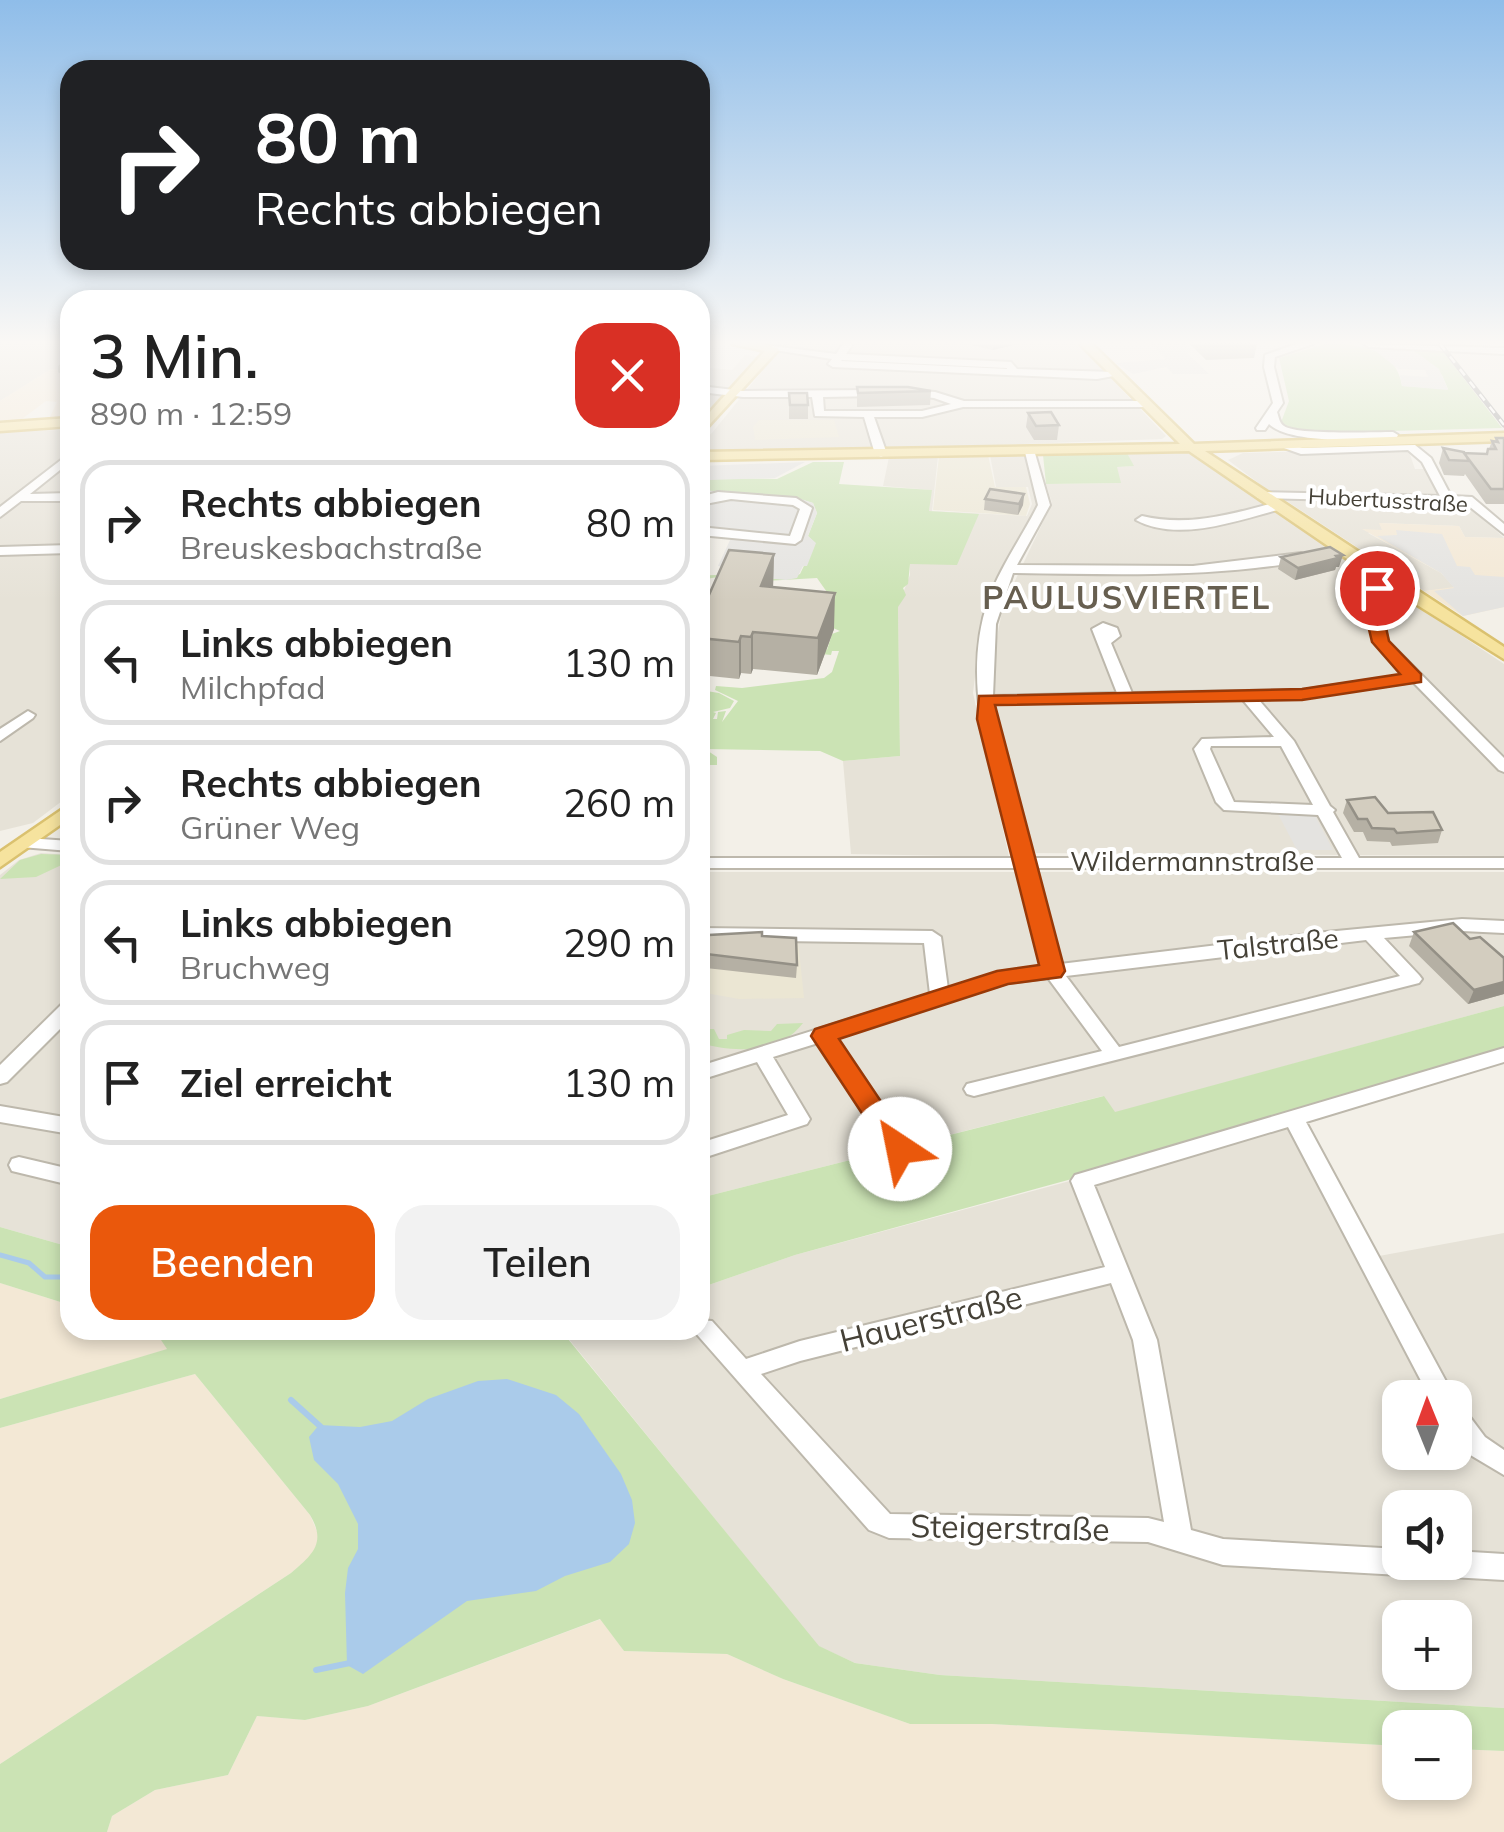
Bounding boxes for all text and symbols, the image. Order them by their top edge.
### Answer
text: 80 m [255,93,421,181]
icon: right [90,100,220,230]
text: Rechts abbiegen [255,180,603,236]
text: 3 Min. [90,318,259,393]
button: close [575,323,680,428]
text: 890 m · 12:59 [90,393,292,433]
text: Rechts abbiegen [180,479,482,527]
street label: Hubertusstraße [1307,482,1469,518]
icon: right [95,495,150,550]
text: 80 m [586,499,675,547]
text: Breuskesbachstraße [180,527,483,567]
pin [1335,546,1420,631]
icon: arrive [1350,561,1405,616]
district label: PAULUSVIERTEL [982,577,1272,617]
text: Links abbiegen [180,619,453,667]
icon: left [95,635,150,690]
text: 130 m [563,639,675,687]
text: Milchpfad [180,667,325,707]
text: Rechts abbiegen [180,759,482,807]
icon: right [95,775,150,830]
text: 260 m [563,779,675,827]
text: Grüner Weg [180,807,360,847]
street label: Wildermannstraße [1070,843,1314,878]
text: Links abbiegen [180,899,453,947]
icon: left [95,915,150,970]
text: 290 m [563,919,675,967]
street label: Talstraße [1216,920,1340,967]
text: Bruchweg [180,947,331,987]
icon: arrive [95,1055,150,1110]
text: Ziel erreicht [180,1059,392,1107]
text: 130 m [563,1059,675,1107]
position arrow [848,1097,952,1201]
button: Beenden [90,1205,375,1320]
button: Teilen [395,1205,680,1320]
street label: Hauerstraße [836,1276,1026,1360]
north arrow [1382,1380,1472,1470]
map controls [1382,1380,1472,1800]
button: sound [1382,1490,1472,1580]
street label: Steigerstraße [910,1505,1110,1549]
button: + [1382,1600,1472,1690]
button: − [1382,1710,1472,1800]

